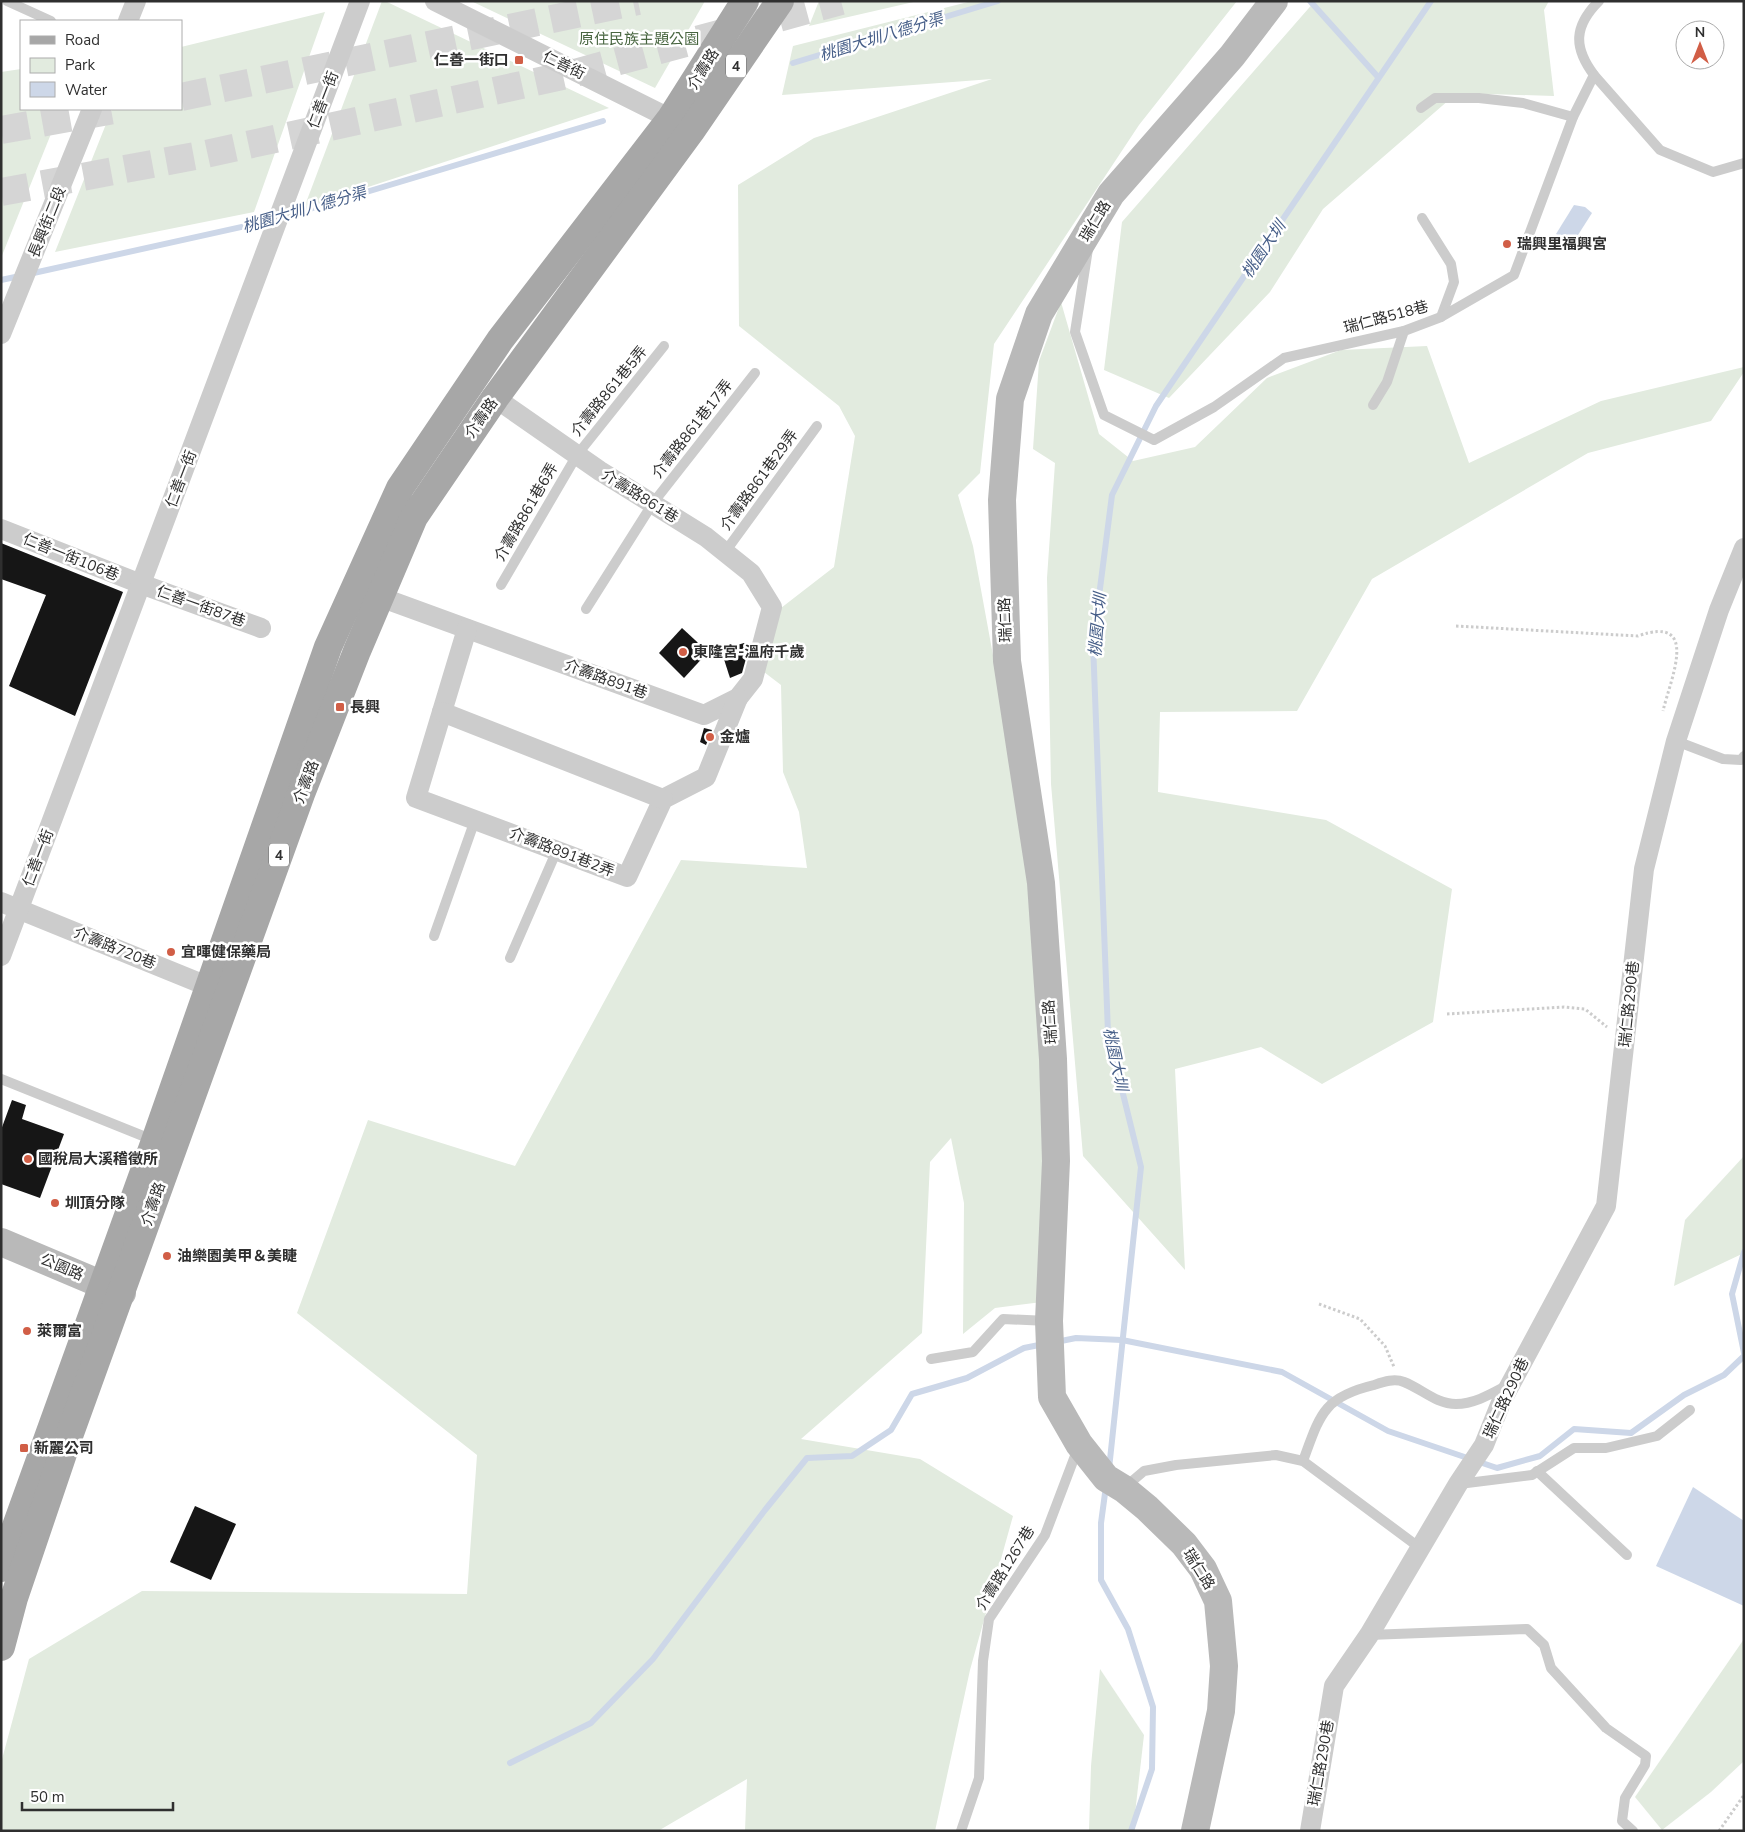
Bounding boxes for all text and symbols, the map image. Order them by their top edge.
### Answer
water label: 桃園大圳八德分渠 [817,7,948,66]
legend [20,20,182,110]
north arrow [1675,20,1725,70]
text: N [1695,23,1705,42]
park label: 原住民族主題公園 [579,29,699,49]
text: Road [65,30,100,50]
street label: 介壽路 [683,45,723,93]
street label: 仁善街 [539,46,589,84]
place label: 仁善一街口 [434,50,509,70]
marker: 仁善一街口 [513,54,525,66]
road number: 4 [726,54,746,78]
text: Park [65,55,95,75]
street label: 仁善一街 [303,68,343,132]
text: Water [65,80,108,100]
water label: 桃園大圳八德分渠 [240,181,371,238]
street label: 長興街二段 [24,183,70,261]
street label: 瑞仁路 [1075,197,1115,245]
water label: 桃園大圳 [1237,215,1292,282]
place label: 瑞興里福興宮 [1517,234,1607,254]
marker: 瑞興里福興宮 [1501,238,1513,250]
street label: 瑞仁路518巷 [1341,296,1431,338]
street label: 介壽路861巷5弄 [566,342,652,440]
street label: 介壽路861巷17弄 [647,376,737,482]
street label: 介壽路 [460,394,502,442]
street label: 介壽路861巷29弄 [716,426,802,534]
street label: 仁善一街 [161,447,201,511]
street label: 介壽路861巷6弄 [490,459,562,565]
street label: 介壽路861巷 [598,464,682,528]
street label: 仁善一街106巷 [20,529,122,585]
street label: 仁善一街87巷 [154,581,248,631]
water label: 桃園大圳 [1084,590,1112,658]
street label: 瑞仁路 [994,597,1016,643]
place label: 東隆宮-溫府千歲 [693,642,805,662]
marker: 東隆宮-溫府千歲 [677,646,689,658]
street label: 介壽路891巷 [562,655,650,703]
place label: 長興 [350,697,380,717]
marker: 長興 [334,701,346,713]
place label: 金爐 [720,727,750,747]
marker: 金爐 [704,731,716,743]
street label: 介壽路 [289,757,323,807]
street label: 介壽路891巷2弄 [507,823,617,881]
street label: 仁善一街 [18,826,58,890]
road number: 4 [269,844,289,866]
street label: 介壽路720巷 [71,922,159,974]
place label: 宜暉健保藥局 [181,942,271,962]
marker: 宜暉健保藥局 [165,946,177,958]
street label: 瑞仁路290巷 [1615,960,1643,1048]
street label: 瑞仁路 [1038,999,1062,1045]
water label: 桃園大圳 [1098,1026,1133,1095]
place label: 國稅局大溪稽徵所 [38,1149,158,1169]
marker: 國稅局大溪稽徵所 [22,1153,34,1165]
street label: 介壽路 [136,1179,170,1229]
place label: 圳頂分隊 [65,1193,125,1213]
marker: 圳頂分隊 [49,1197,61,1209]
place label: 油樂園美甲＆美睫 [177,1246,297,1266]
street label: 公園路 [37,1249,87,1285]
marker: 油樂園美甲＆美睫 [161,1250,173,1262]
place label: 萊爾富 [37,1321,82,1341]
marker: 萊爾富 [21,1325,33,1337]
street label: 瑞仁路290巷 [1479,1354,1533,1442]
place label: 新麗公司 [34,1438,94,1458]
marker: 新麗公司 [18,1442,30,1454]
street label: 介壽路1267巷 [971,1522,1039,1614]
street label: 瑞仁路 [1179,1545,1219,1593]
street label: 瑞仁路290巷 [1304,1718,1338,1808]
scale bar [22,1780,174,1812]
text: 50 m [30,1787,65,1807]

